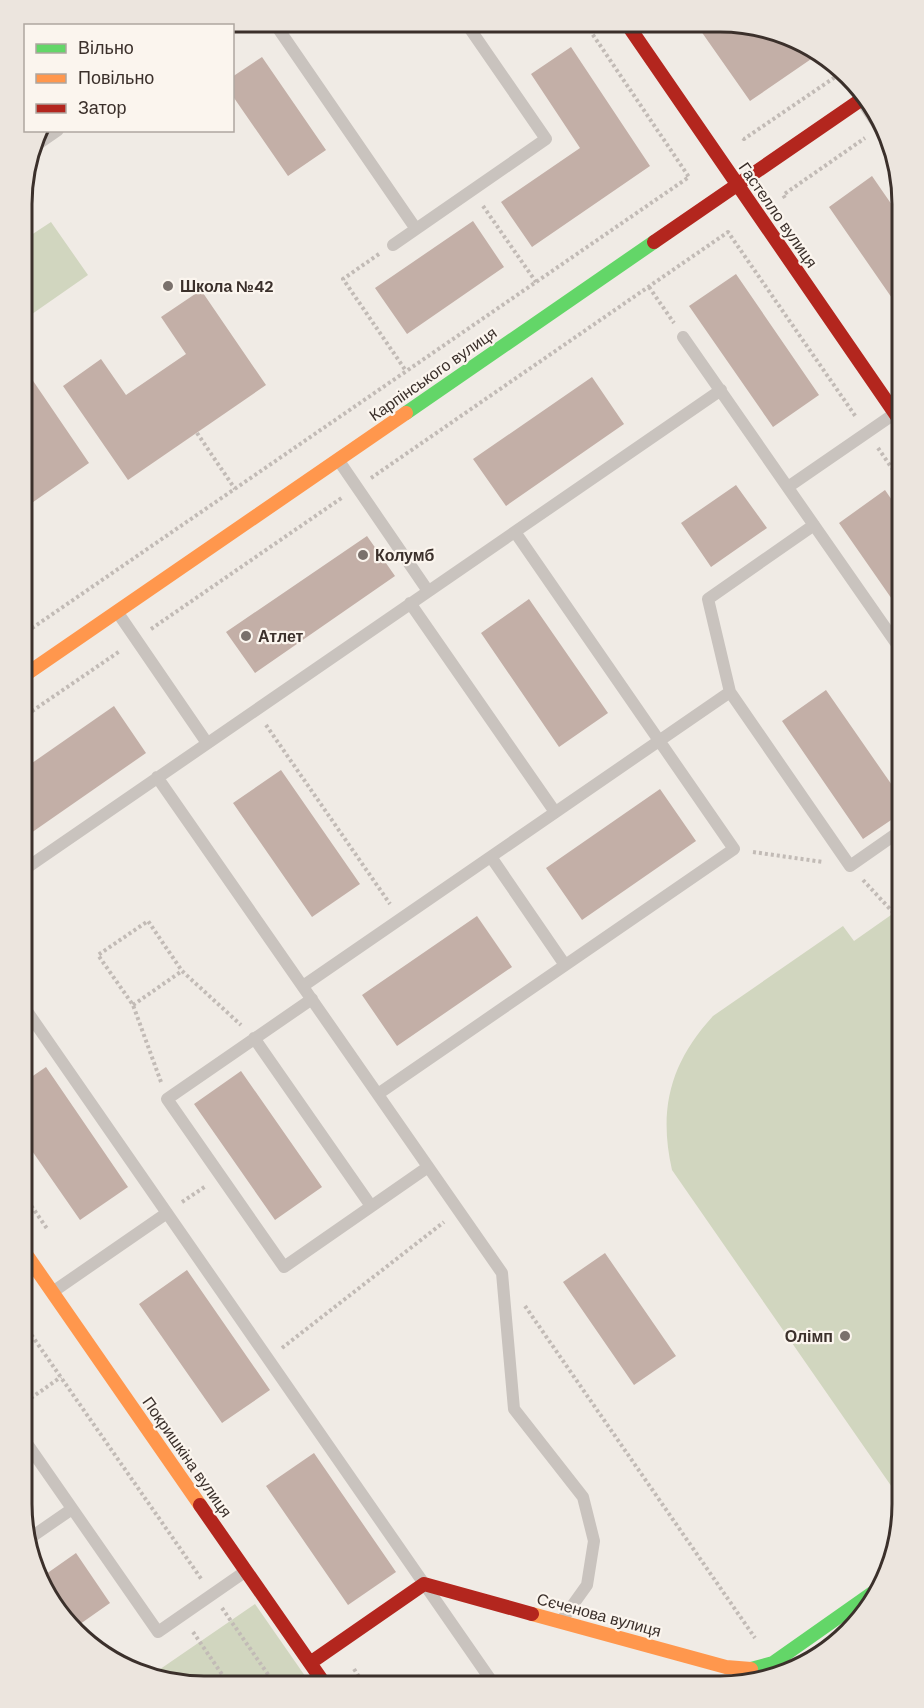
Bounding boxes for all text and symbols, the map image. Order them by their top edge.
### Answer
legend [24,24,234,132]
text: Вільно [78,36,134,60]
text: Повільно [78,66,154,90]
text: Затор [78,96,127,120]
street label: Гастелло вулиця [734,158,822,272]
place label: Школа №42 [180,276,274,297]
marker: Школа №42 [161,279,175,293]
street label: Карпінського вулиця [365,322,501,426]
place label: Колумб [375,545,434,566]
marker: Колумб [356,548,370,562]
place label: Атлет [258,626,304,647]
marker: Атлет [239,629,253,643]
place label: Олімп [785,1326,833,1347]
marker: Олімп [838,1329,852,1343]
street label: Покришкіна вулиця [138,1393,236,1521]
street label: Сєченова вулиця [534,1588,664,1642]

